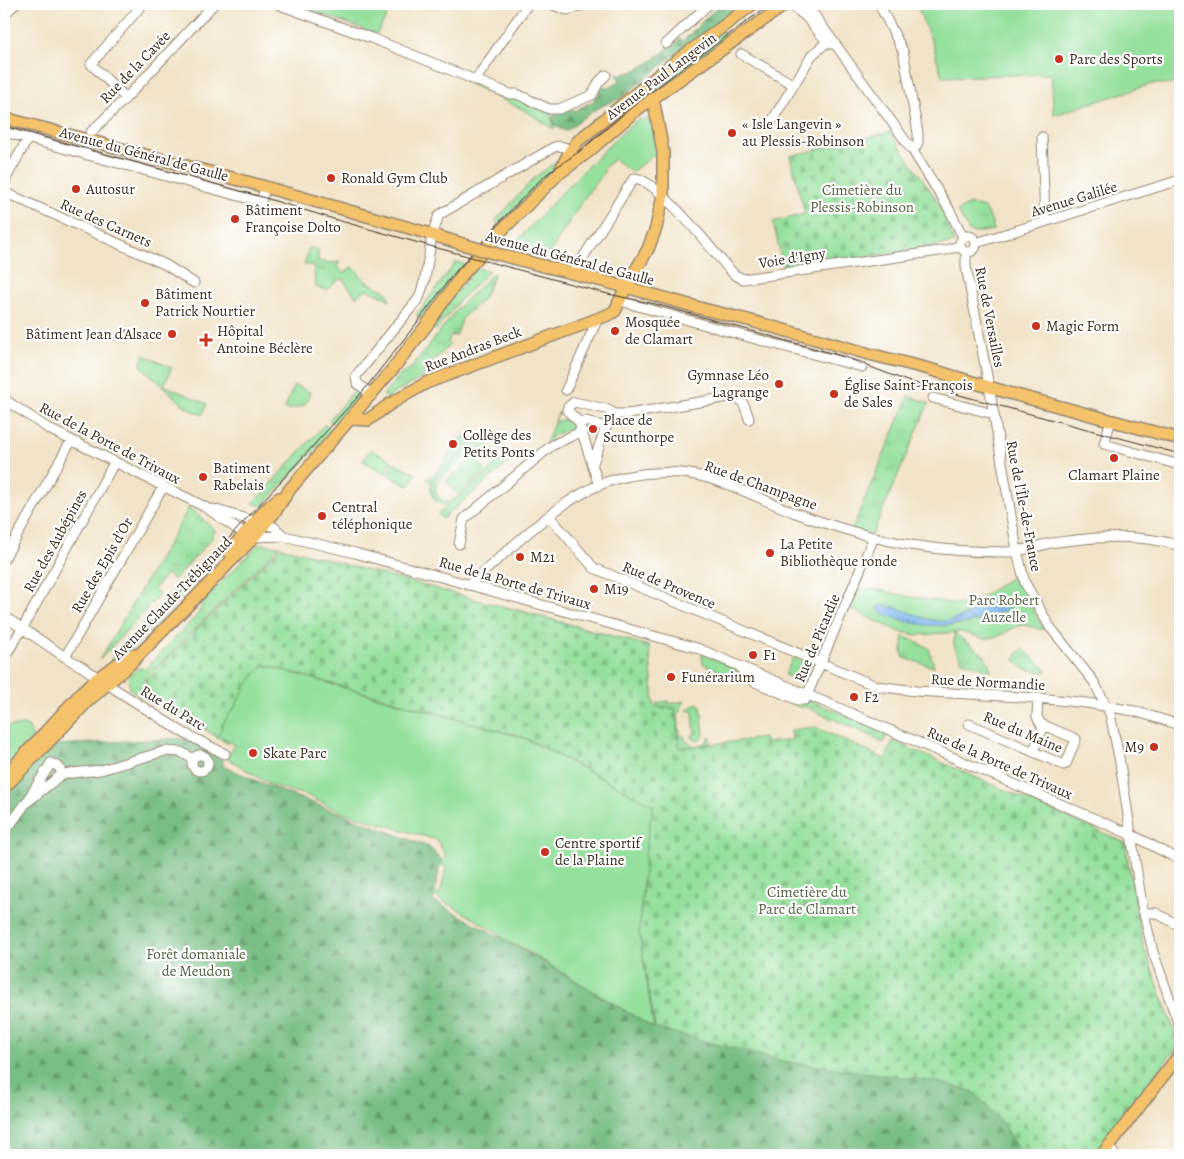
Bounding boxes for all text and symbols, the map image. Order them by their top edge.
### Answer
street label: Rue de la Cavée [95,26,175,108]
street label: Avenue Paul Langevin [601,28,720,125]
place label: Parc des Sports [1069,49,1163,69]
marker: Parc des Sports [1053,53,1065,65]
place label: « Isle Langevin » au Plessis-Robinson [742,114,864,151]
street label: Avenue du Général de Gaulle [56,122,231,186]
marker: « Isle Langevin » au Plessis-Robinson [726,127,738,139]
place label: Ronald Gym Club [341,168,448,188]
marker: Ronald Gym Club [325,172,337,184]
street label: Avenue Galilée [1027,176,1120,222]
place label: Autosur [85,179,135,199]
park label: Cimetière du Plessis-Robinson [810,180,914,217]
marker: Autosur [70,183,82,195]
street label: Rue des Carnets [57,194,155,252]
place label: Bâtiment Françoise Dolto [245,200,341,237]
marker: Bâtiment Françoise Dolto [229,213,241,225]
street label: Avenue du Général de Gaulle [482,226,657,290]
street label: Voie d'Igny [756,243,827,273]
street label: Rue de Versailles [970,265,1010,369]
place label: Bâtiment Patrick Nourtier [155,284,255,321]
marker: Bâtiment Patrick Nourtier [139,297,151,309]
place label: Mosquée de Clamart [625,312,693,349]
place label: Magic Form [1046,316,1120,336]
marker: Magic Form [1030,320,1042,332]
place label: Hôpital Antoine Béclère [216,321,313,358]
street label: Rue Andras Beck [422,321,525,377]
place label: Bâtiment Jean d'Alsace [25,324,162,344]
marker: Mosquée de Clamart [609,325,621,337]
marker: Bâtiment Jean d'Alsace [166,328,178,340]
marker: Hôpital Antoine Béclère [199,333,213,347]
place label: Gymnase Léo Lagrange [687,365,769,402]
place label: Église Saint-François de Sales [844,375,973,412]
marker: Gymnase Léo Lagrange [773,378,785,390]
marker: Église Saint-François de Sales [828,388,840,400]
street label: Rue de la Porte de Trivaux [36,397,184,489]
place label: Place de Scunthorpe [603,410,674,447]
marker: Place de Scunthorpe [587,423,599,435]
place label: Collège des Petits Ponts [463,425,535,462]
marker: Collège des Petits Ponts [447,438,459,450]
street label: Rue de l'Île-de-France [1001,439,1047,574]
marker: Clamart Plaine [1108,452,1120,464]
street label: Rue de Champagne [702,455,820,515]
place label: Batiment Rabelais [213,458,271,495]
place label: Clamart Plaine [1068,465,1160,485]
marker: Batiment Rabelais [197,471,209,483]
street label: Rue des Aubépines [19,486,91,596]
place label: Central téléphonique [332,497,413,534]
marker: Central téléphonique [316,510,328,522]
street label: Rue des Epis d'Or [67,513,138,616]
street label: Avenue Claude Trébignaud [107,531,237,665]
place label: La Petite Bibliothèque ronde [780,534,898,571]
place label: M21 [530,547,555,567]
marker: La Petite Bibliothèque ronde [764,547,776,559]
marker: M21 [514,551,526,563]
street label: Rue de la Porte de Trivaux [437,552,593,614]
street label: Rue de Provence [619,556,719,614]
place label: M19 [604,579,629,599]
marker: M19 [588,583,600,595]
street label: Rue de Picardie [789,590,845,685]
park label: Parc Robert Auzelle [968,590,1040,627]
place label: F1 [763,645,776,665]
marker: F1 [747,649,759,661]
place label: Funérarium [681,667,755,687]
street label: Rue de Normandie [930,669,1046,695]
marker: Funérarium [665,671,677,683]
street label: Rue du Parc [137,681,209,735]
place label: F2 [864,687,879,707]
marker: F2 [848,691,860,703]
street label: Rue du Maine [980,706,1066,758]
street label: Rue de la Porte de Trivaux [924,722,1076,804]
place label: M9 [1124,737,1144,757]
marker: M9 [1148,741,1160,753]
place label: Skate Parc [263,743,327,763]
marker: Skate Parc [247,747,259,759]
place label: Centre sportif de la Plaine [555,833,643,870]
marker: Centre sportif de la Plaine [539,846,551,858]
park label: Cimetière du Parc de Clamart [758,882,856,919]
park label: Forêt domaniale de Meudon [146,944,246,981]

